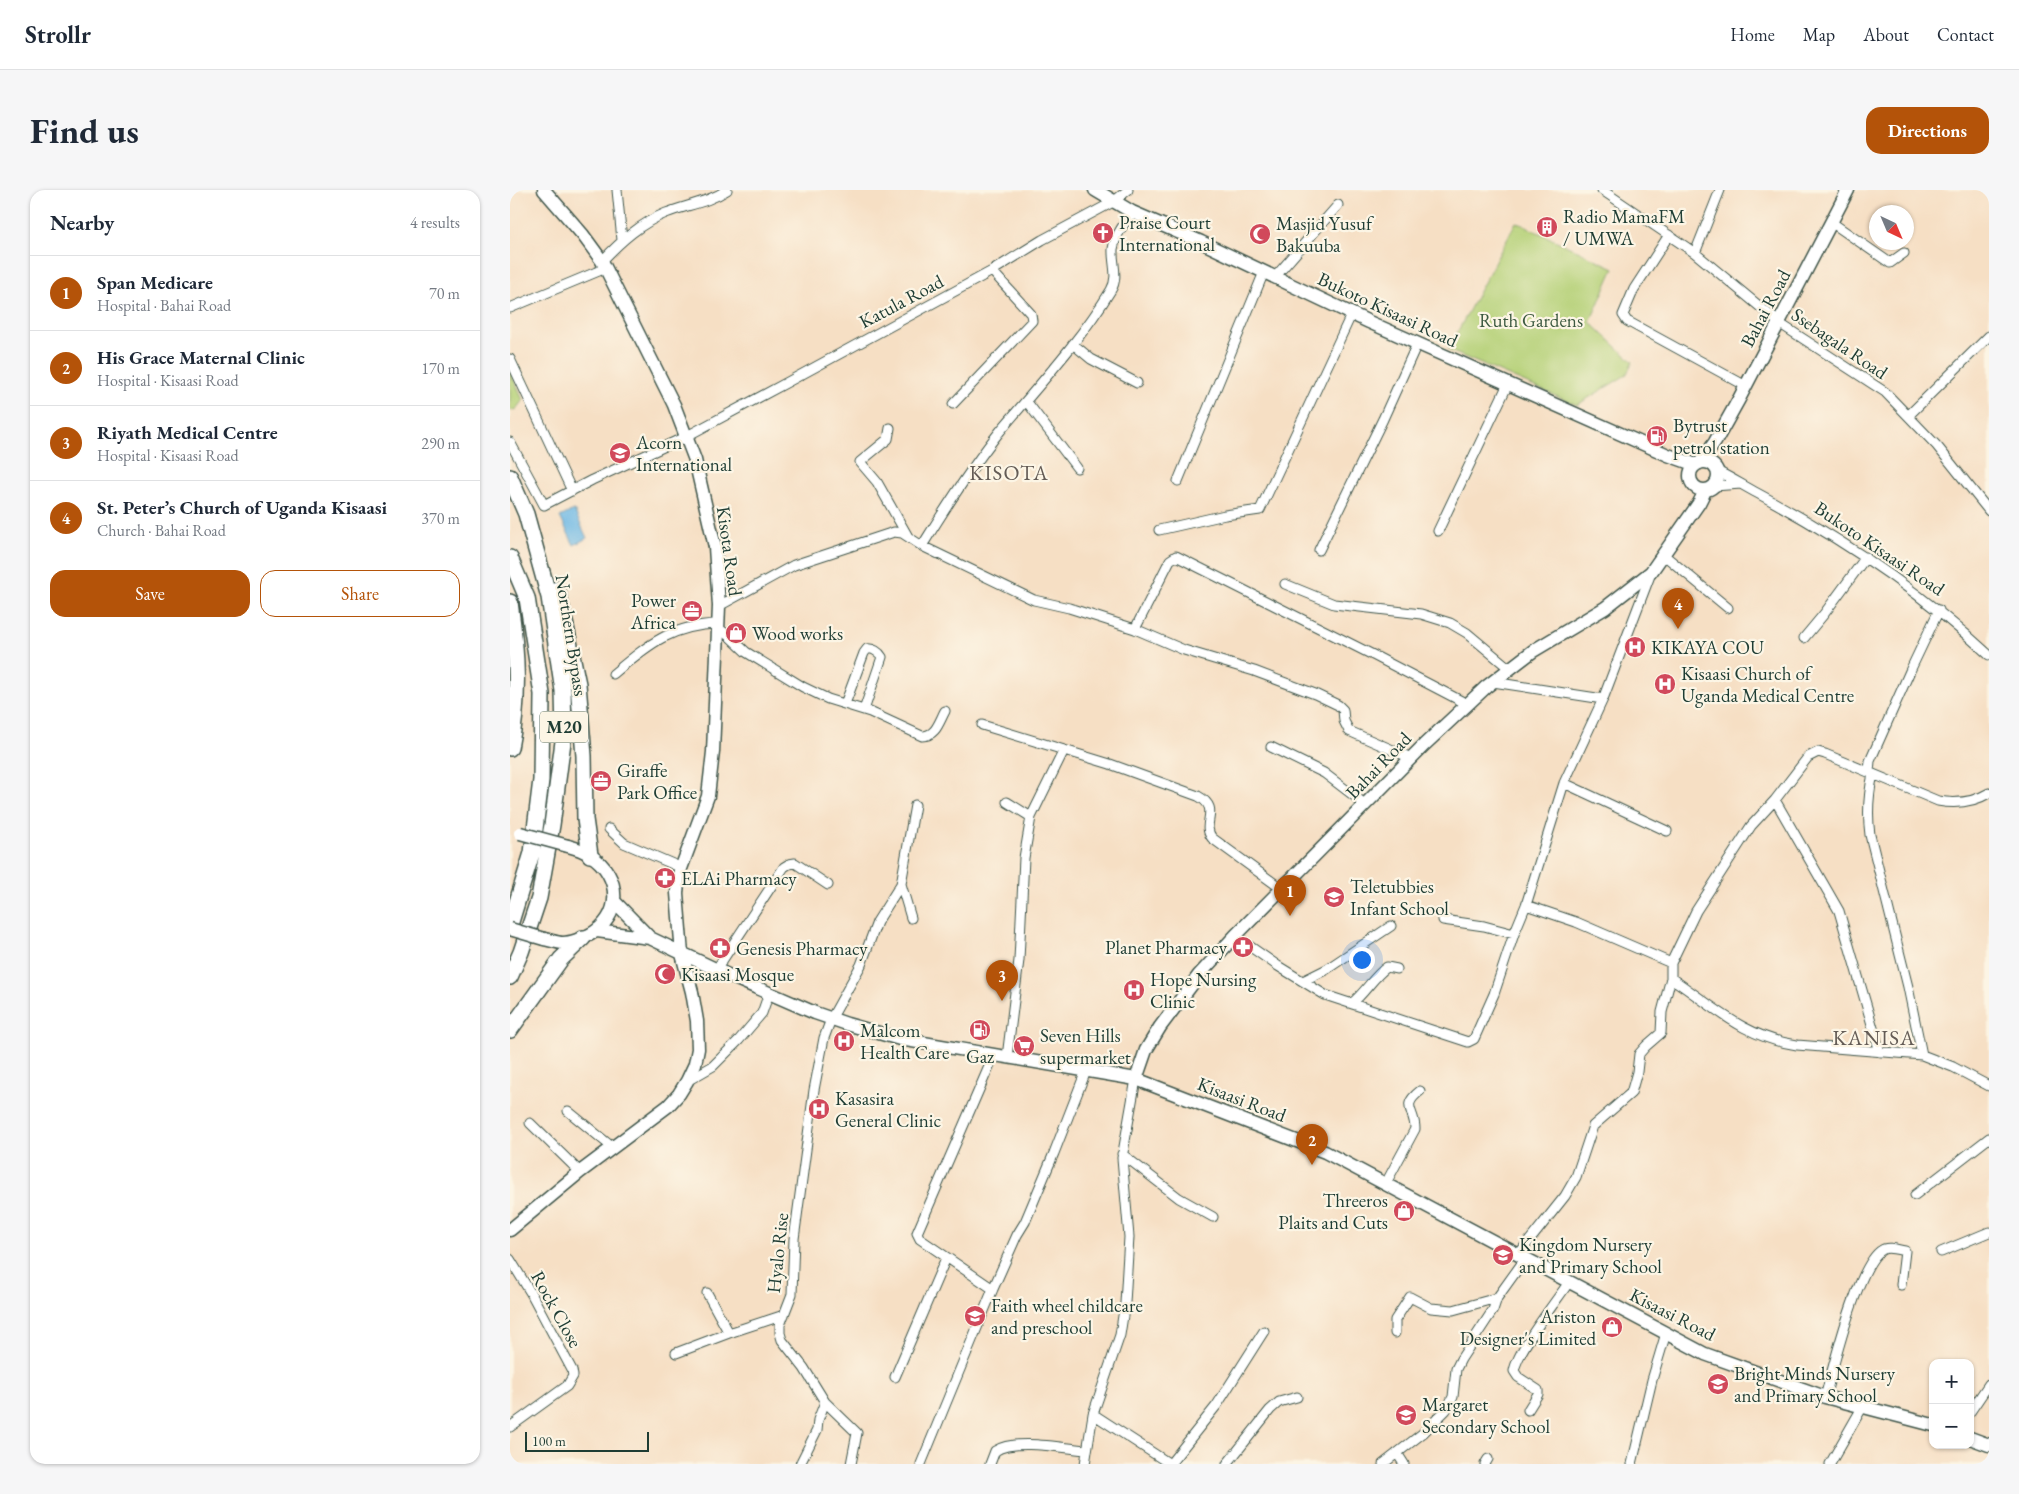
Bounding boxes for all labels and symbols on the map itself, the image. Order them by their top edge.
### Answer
place label: Radio MamaFM / UMWA [1563,204,1685,251]
north arrow [1869,205,1914,250]
place label: Praise Court International [1119,210,1215,257]
place label: Masjid Yusuf Bakuuba [1276,211,1374,258]
building icon: Radio MamaFM / UMWA [1535,215,1559,239]
church icon: Praise Court International [1091,221,1115,245]
mosque icon: Masjid Yusuf Bakuuba [1248,222,1272,246]
street label: Bahai Road [1735,265,1796,351]
street label: Bukoto Kisaasi Road [1314,266,1462,353]
street label: Katula Road [855,269,948,334]
street label: Ssebagala Road [1787,302,1893,385]
park label: Ruth Gardens [1479,308,1583,333]
place label: Bytrust petrol station [1673,413,1770,460]
fuel station icon: Bytrust petrol station [1645,424,1669,448]
place label: Acorn International [635,430,732,477]
school or university icon: Acorn International [608,441,632,465]
district label: KISOTA [969,459,1049,486]
street label: Bukoto Kisaasi Road [1810,496,1950,601]
street label: Kisota Road [711,505,748,598]
street label: Northern Bypass [550,572,593,698]
place label: Power Africa [630,588,677,635]
pin: 4 [1662,588,1694,629]
office icon: Power Africa [680,599,704,623]
shop icon: Wood works [724,621,748,645]
place label: Wood works [752,621,843,646]
hospital icon: KIKAYA COU [1623,635,1647,659]
place label: KIKAYA COU [1651,635,1764,660]
place label: Kisaasi Church of Uganda Medical Centre [1681,661,1854,708]
hospital icon: Kisaasi Church of Uganda Medical Centre [1653,672,1677,696]
road number: M20 [540,712,588,742]
street label: Bahai Road [1340,726,1417,804]
place label: Giraffe Park Office [617,758,697,805]
office icon: Giraffe Park Office [589,769,613,793]
pharmacy icon: ELAi Pharmacy [653,866,677,890]
place label: ELAi Pharmacy [681,866,797,891]
place label: Teletubbies Infant School [1350,874,1449,921]
pin: 1 [1274,875,1306,916]
school or university icon: Teletubbies Infant School [1322,885,1346,909]
place label: Planet Pharmacy [1105,935,1228,960]
pharmacy icon: Planet Pharmacy [1231,935,1255,959]
pharmacy icon: Genesis Pharmacy [708,936,732,960]
place label: Genesis Pharmacy [736,936,868,961]
your location [1349,947,1375,973]
pin: 3 [986,960,1018,1001]
mosque icon: Kisaasi Mosque [653,962,677,986]
place label: Kisaasi Mosque [681,962,794,987]
place label: Hope Nursing Clinic [1150,967,1257,1014]
hospital icon: Hope Nursing Clinic [1122,978,1146,1002]
place label: Malcom Health Care [860,1018,949,1065]
fuel station icon: Gaz [968,1018,992,1042]
place label: Seven Hills supermarket [1040,1023,1131,1070]
district label: KANISA [1833,1024,1915,1051]
hospital icon: Malcom Health Care [832,1029,856,1053]
supermarket icon: Seven Hills supermarket [1012,1034,1036,1058]
place label: Gaz [966,1044,995,1069]
street label: Kisaasi Road [1194,1071,1290,1128]
place label: Kasasira General Clinic [835,1086,941,1133]
hospital icon: Kasasira General Clinic [807,1097,831,1121]
pin: 2 [1296,1124,1328,1165]
place label: Threeros Plaits and Cuts [1278,1188,1388,1235]
shop icon: Threeros Plaits and Cuts [1392,1199,1416,1223]
street label: Hyalo Rise [761,1212,794,1294]
place label: Kingdom Nursery and Primary School [1519,1232,1662,1279]
school or university icon: Kingdom Nursery and Primary School [1491,1243,1515,1267]
street label: Rock Close [525,1266,588,1352]
street label: Kisaasi Road [1626,1282,1720,1347]
place label: Faith wheel childcare and preschool [991,1293,1143,1340]
school or university icon: Faith wheel childcare and preschool [963,1304,987,1328]
place label: Ariston Designer's Limited [1460,1304,1596,1351]
shop icon: Ariston Designer's Limited [1600,1315,1624,1339]
place label: Bright Minds Nursery and Primary School [1734,1361,1896,1408]
school or university icon: Bright Minds Nursery and Primary School [1706,1372,1730,1396]
place label: Margaret Secondary School [1422,1392,1550,1439]
school or university icon: Margaret Secondary School [1394,1403,1418,1427]
scale bar [525,1429,649,1452]

